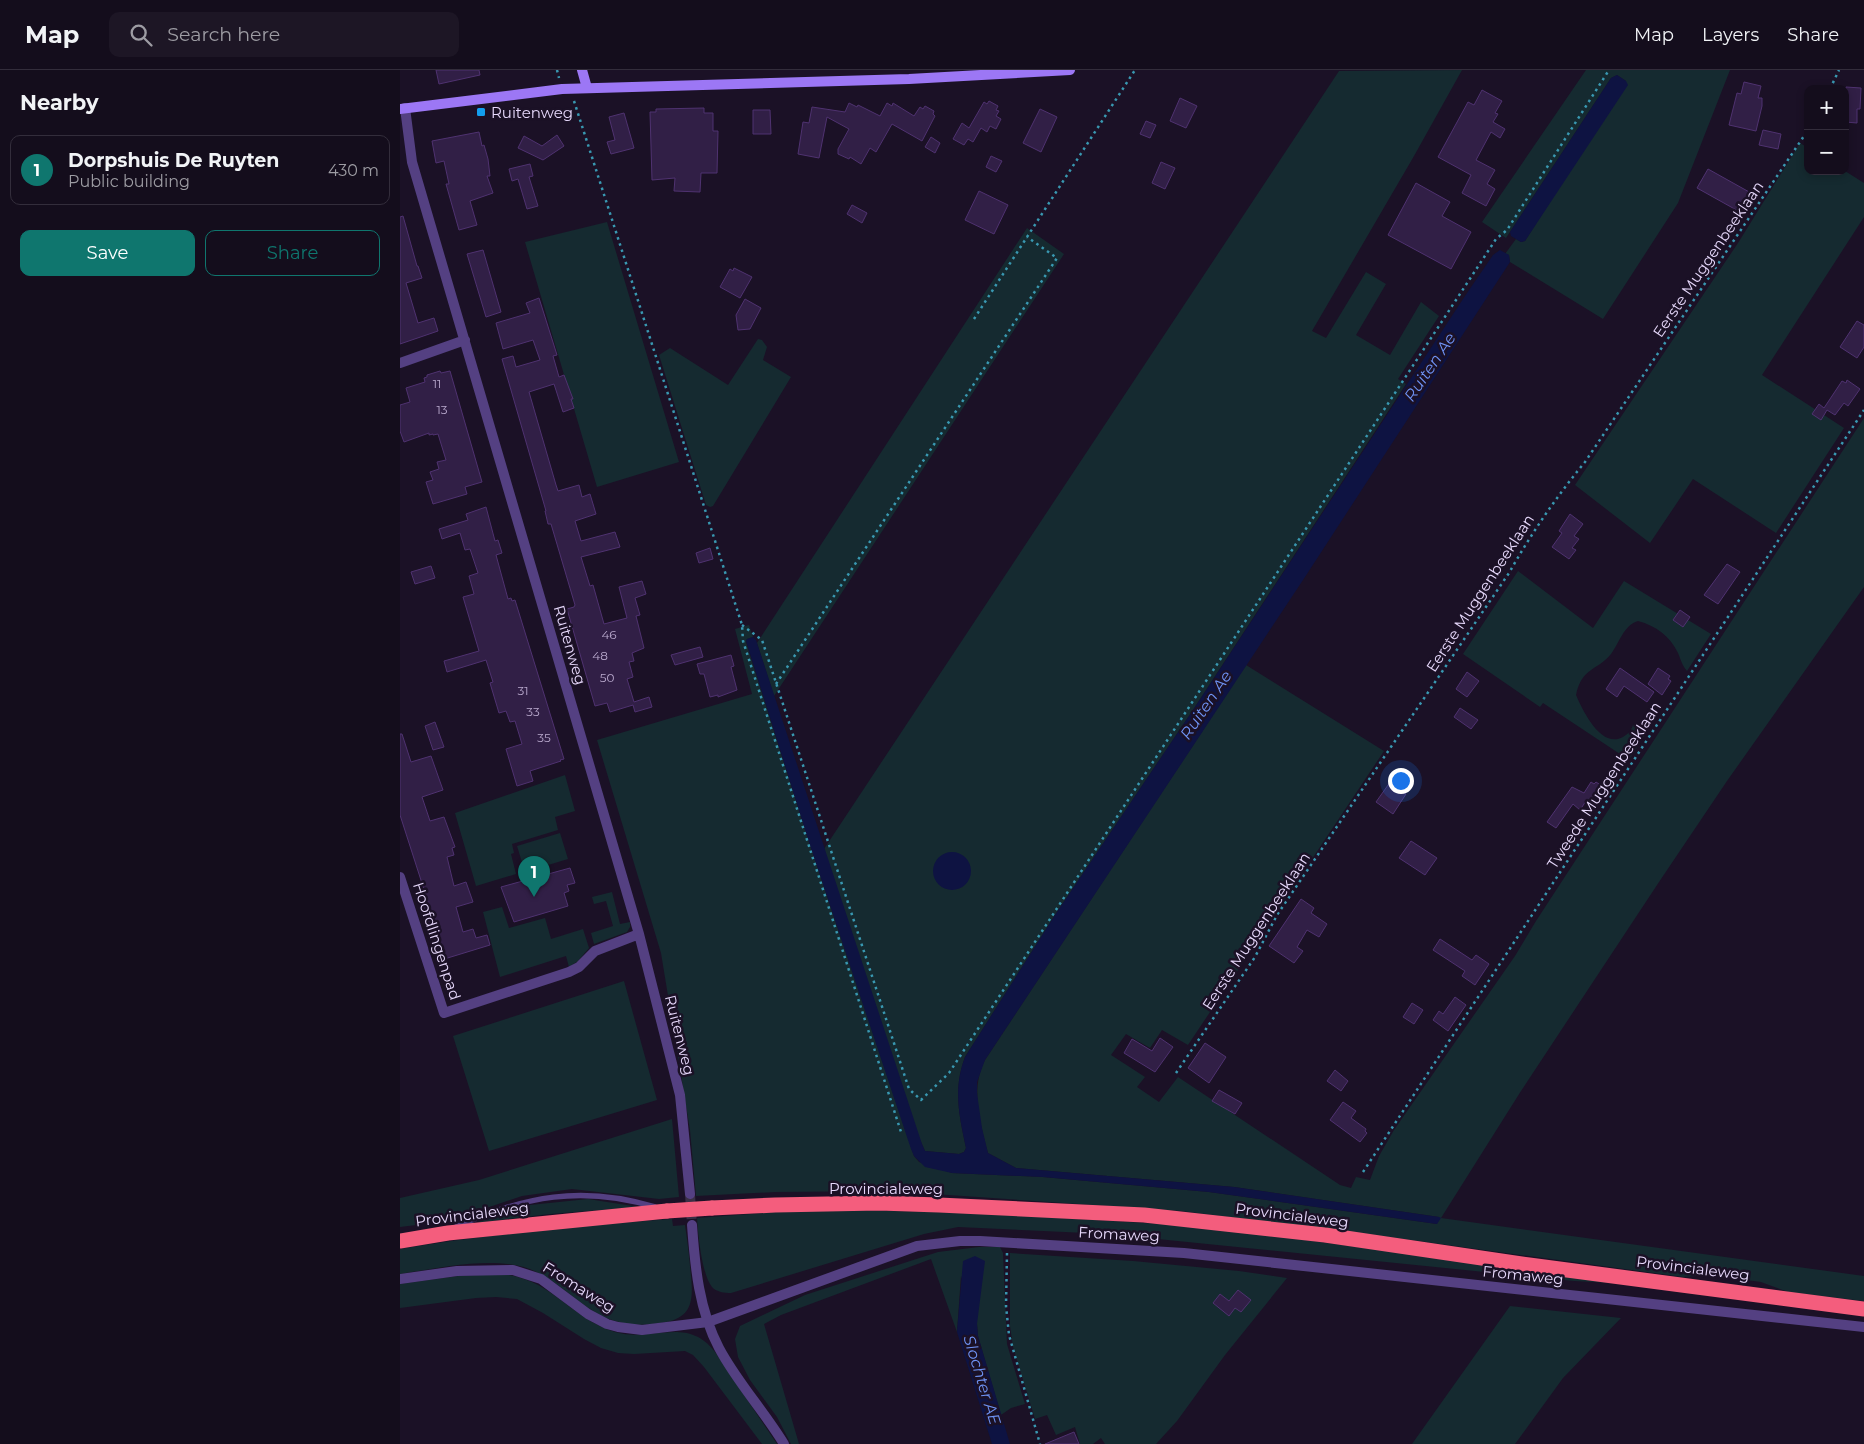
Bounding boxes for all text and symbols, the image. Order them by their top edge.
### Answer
search box [109,12,459,57]
text: Map [25,20,79,49]
icon: search [127,21,155,49]
text: Search here [167,23,280,46]
text: Map [1634,24,1674,46]
text: Layers [1702,24,1759,46]
text: Share [1787,24,1839,46]
map controls [1804,85,1849,175]
button: + [1804,85,1849,130]
text: Nearby [20,90,99,115]
place label: Ruitenweg [491,103,573,122]
marker: Ruitenweg [475,106,487,118]
button: − [1804,130,1849,175]
text: Dorpshuis De Ruyten [68,149,279,172]
text: 1 [34,161,40,180]
text: 430 m [328,161,379,180]
text: Public building [68,172,190,191]
street label: Eerste Muggenbeeklaan [1649,177,1767,341]
button: Save [20,230,195,276]
button: Share [205,230,380,276]
water label: Ruiten Ae [1400,329,1460,405]
house number: 11 [433,376,441,391]
house number: 13 [436,402,448,417]
street label: Eerste Muggenbeeklaan [1422,511,1538,675]
street label: Ruitenweg [550,603,590,687]
house number: 46 [601,627,617,642]
house number: 48 [592,648,608,663]
water label: Ruiten Ae [1176,667,1236,743]
house number: 50 [600,670,614,685]
house number: 31 [517,683,529,698]
street label: Tweede Muggenbeeklaan [1543,698,1665,872]
house number: 33 [526,704,540,719]
house number: 35 [537,730,551,745]
your location [1388,768,1414,794]
street label: Eerste Muggenbeeklaan [1198,849,1314,1013]
pin: 1 [518,856,550,897]
street label: Hoofdlingenpad [409,880,465,1002]
street label: Ruitenweg [661,993,699,1077]
street label: Provincialeweg [829,1179,943,1198]
street label: Provincialeweg [414,1198,530,1230]
street label: Provincialeweg [1234,1199,1350,1231]
street label: Fromaweg [1078,1222,1160,1246]
street label: Provincialeweg [1635,1252,1751,1284]
street label: Fromaweg [539,1257,619,1317]
street label: Fromaweg [1481,1261,1565,1289]
water label: Slochter AE [959,1333,1005,1427]

